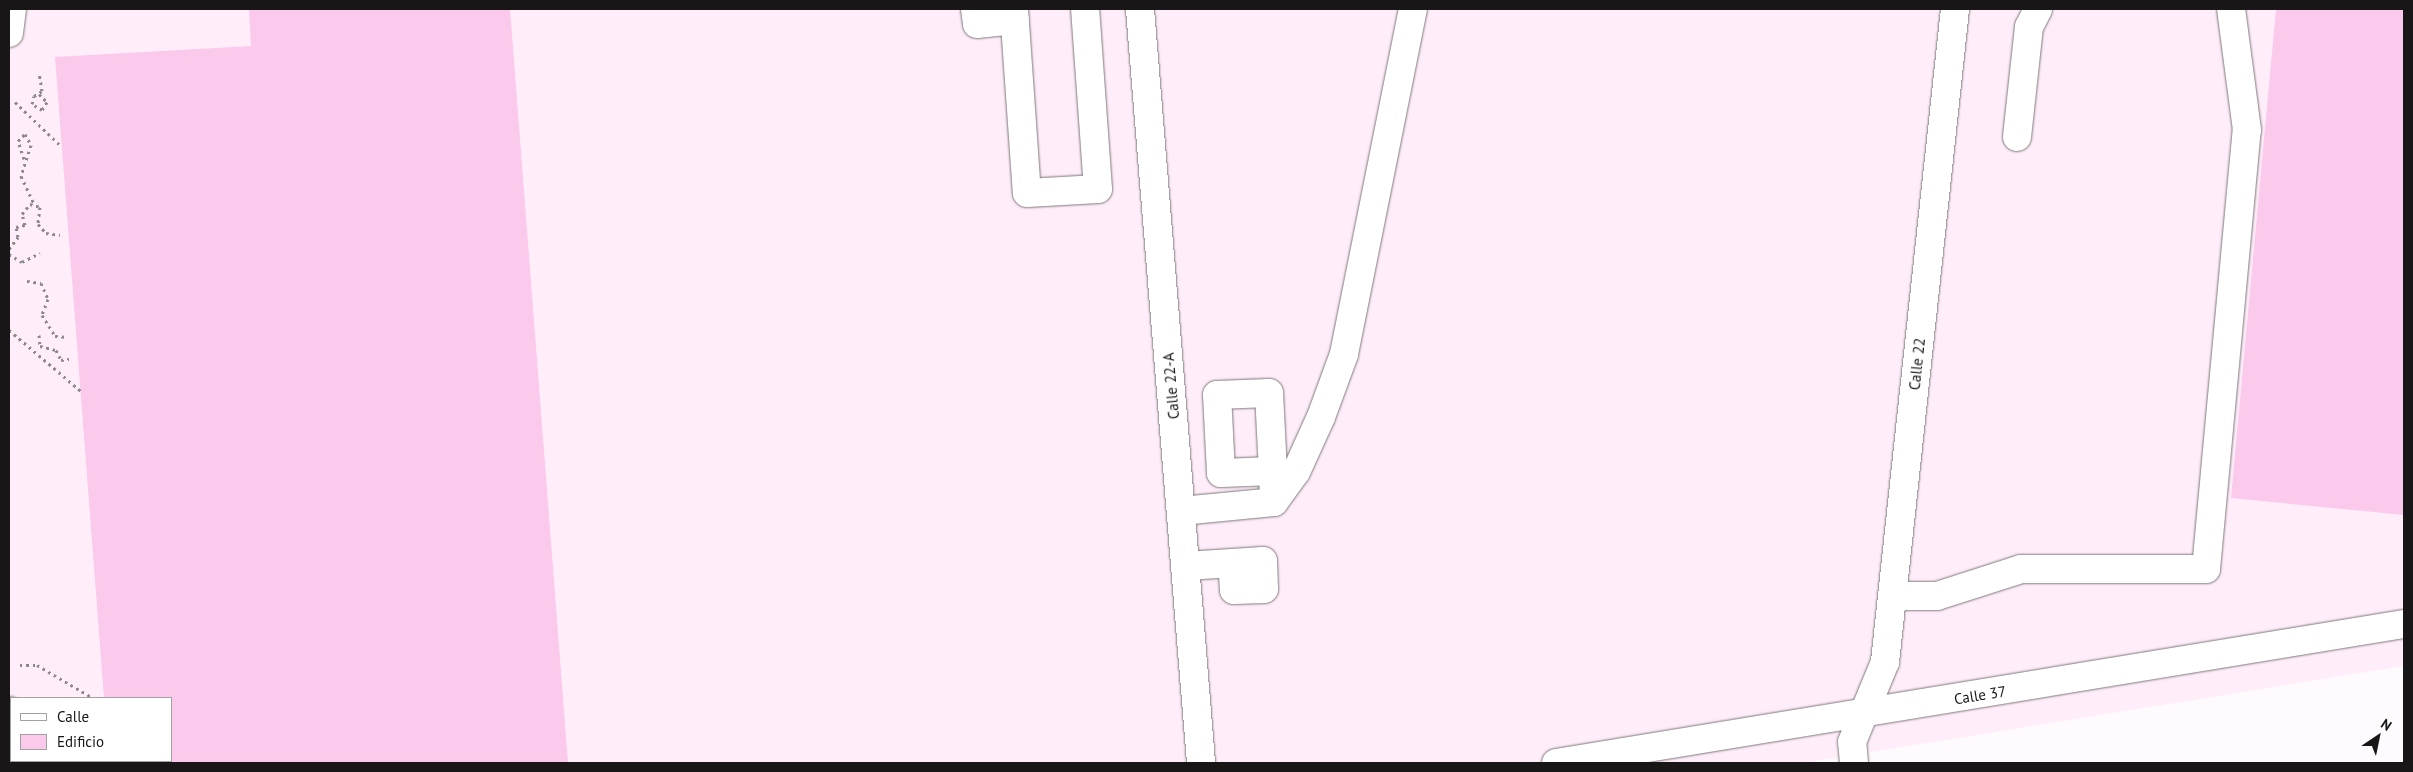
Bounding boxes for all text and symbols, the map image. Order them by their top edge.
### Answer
street label: Calle 22 [1905,337,1929,391]
street label: Calle 22-A [1159,352,1183,420]
street label: Calle 37 [1953,682,2007,708]
legend [10,697,172,762]
text: Calle [57,707,89,726]
north arrow [2353,712,2403,762]
text: N [2378,715,2395,735]
text: Edificio [57,732,104,751]

